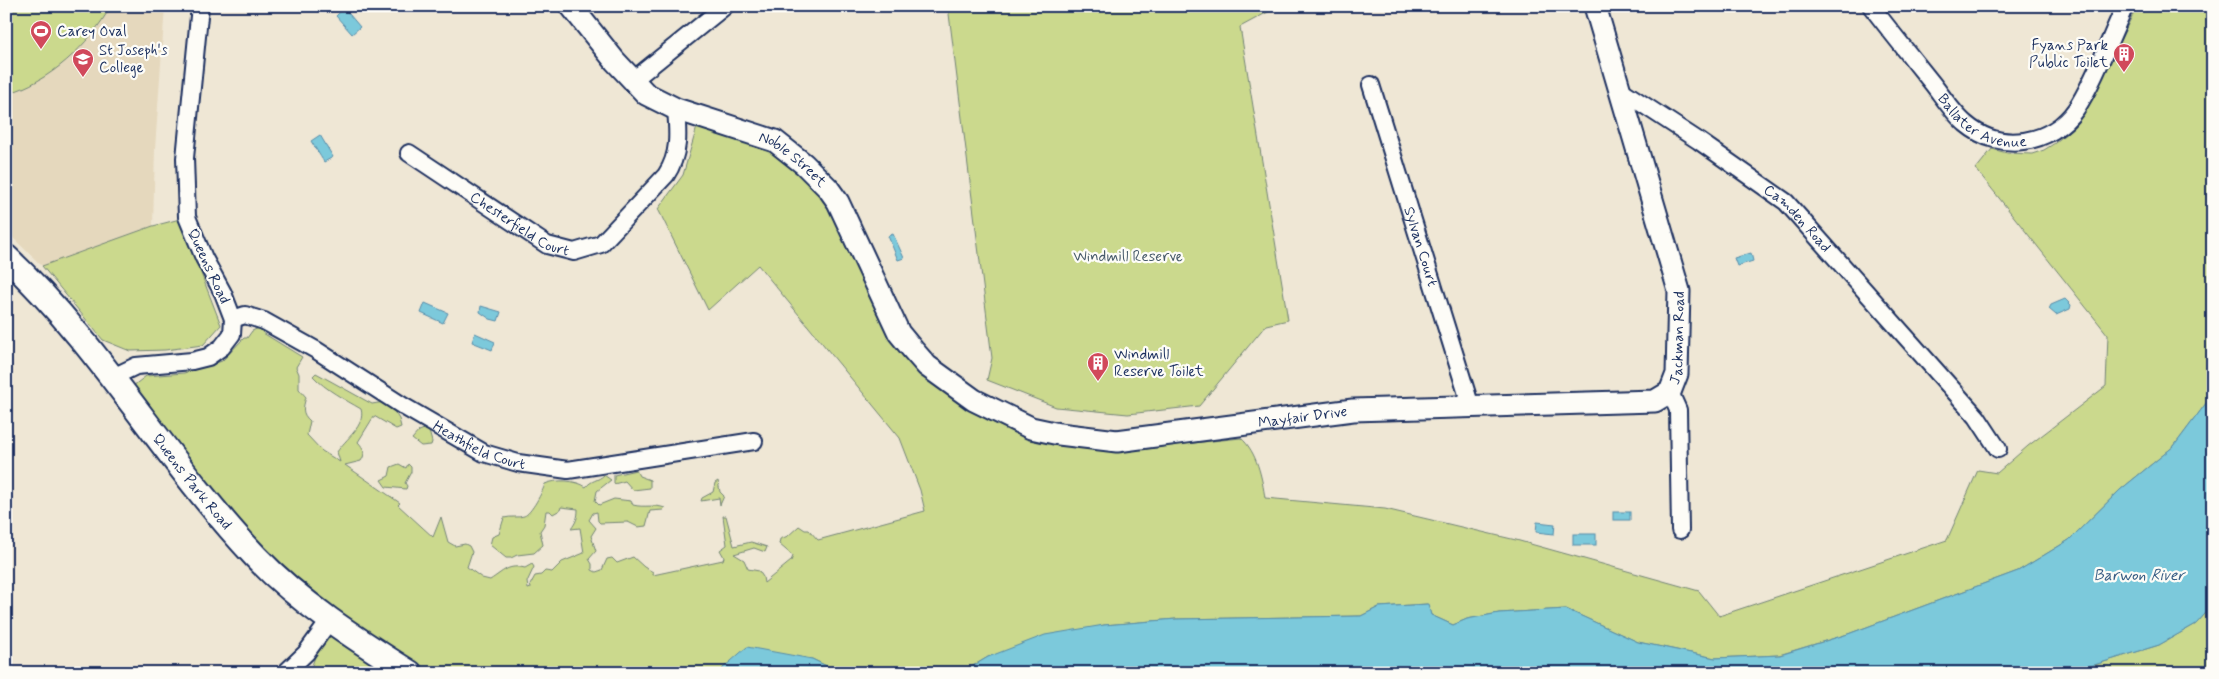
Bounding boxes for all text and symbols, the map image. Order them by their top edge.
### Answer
sports icon: Carey Oval [29,19,53,50]
place label: Carey Oval [57,22,127,42]
place label: Fyans Park Public Toilet [2029,36,2108,73]
place label: St Joseph's College [99,41,168,78]
building icon: Fyans Park Public Toilet [2112,42,2136,73]
school or university icon: St Joseph's College [71,47,95,78]
street label: Ballater Avenue [1932,90,2028,153]
street label: Noble Street [756,127,831,192]
street label: Camden Road [1759,180,1835,257]
street label: Chesterfield Court [466,187,572,261]
street label: Sylvan Court [1398,204,1442,289]
street label: Queens Road [182,226,234,307]
park label: Windmill Reserve [1073,247,1183,267]
street label: Jackman Road [1665,291,1690,388]
place label: Windmill Reserve Toilet [1114,345,1204,382]
building icon: Windmill Reserve Toilet [1086,351,1110,382]
street label: Mayfair Drive [1257,402,1349,433]
street label: Heathfield Court [429,416,527,475]
street label: Queens Park Road [147,430,236,535]
water label: Barwon River [2094,565,2187,586]

